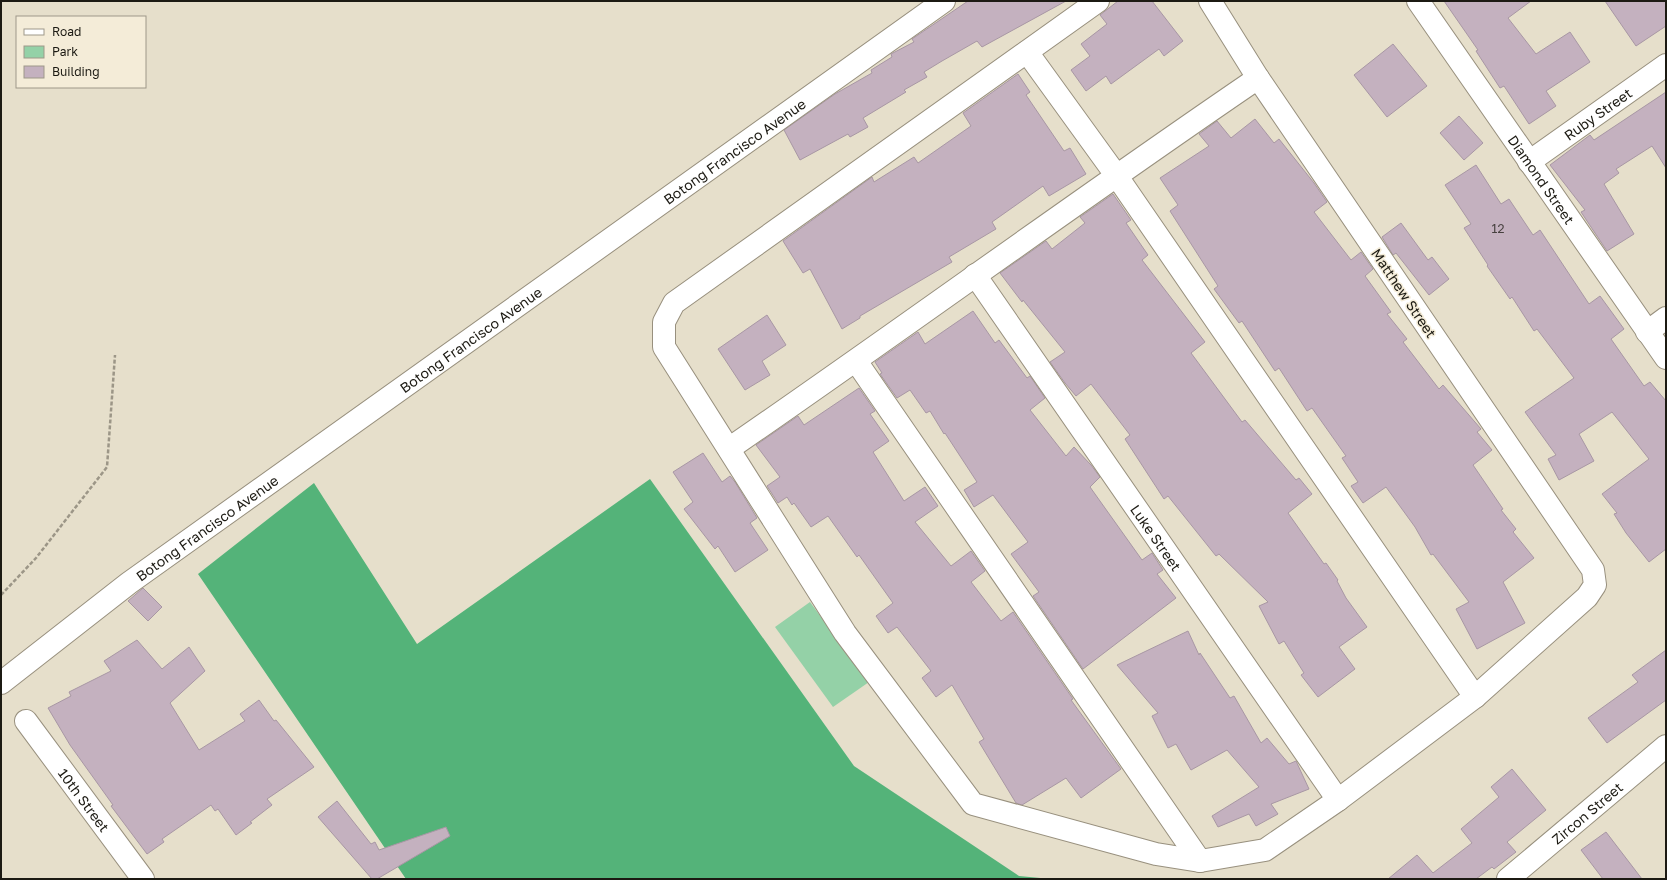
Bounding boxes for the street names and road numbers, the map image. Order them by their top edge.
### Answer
street label: Ruby Street [1560,84,1635,143]
street label: Botong Francisco Avenue [660,94,808,207]
street label: Diamond Street [1505,131,1579,227]
street label: Matthew Street [1368,245,1440,341]
street label: Botong Francisco Avenue [396,283,545,396]
street label: Botong Francisco Avenue [132,471,281,584]
street label: Luke Street [1128,501,1185,574]
street label: 10th Street [55,765,113,835]
street label: Zircon Street [1548,778,1626,847]

